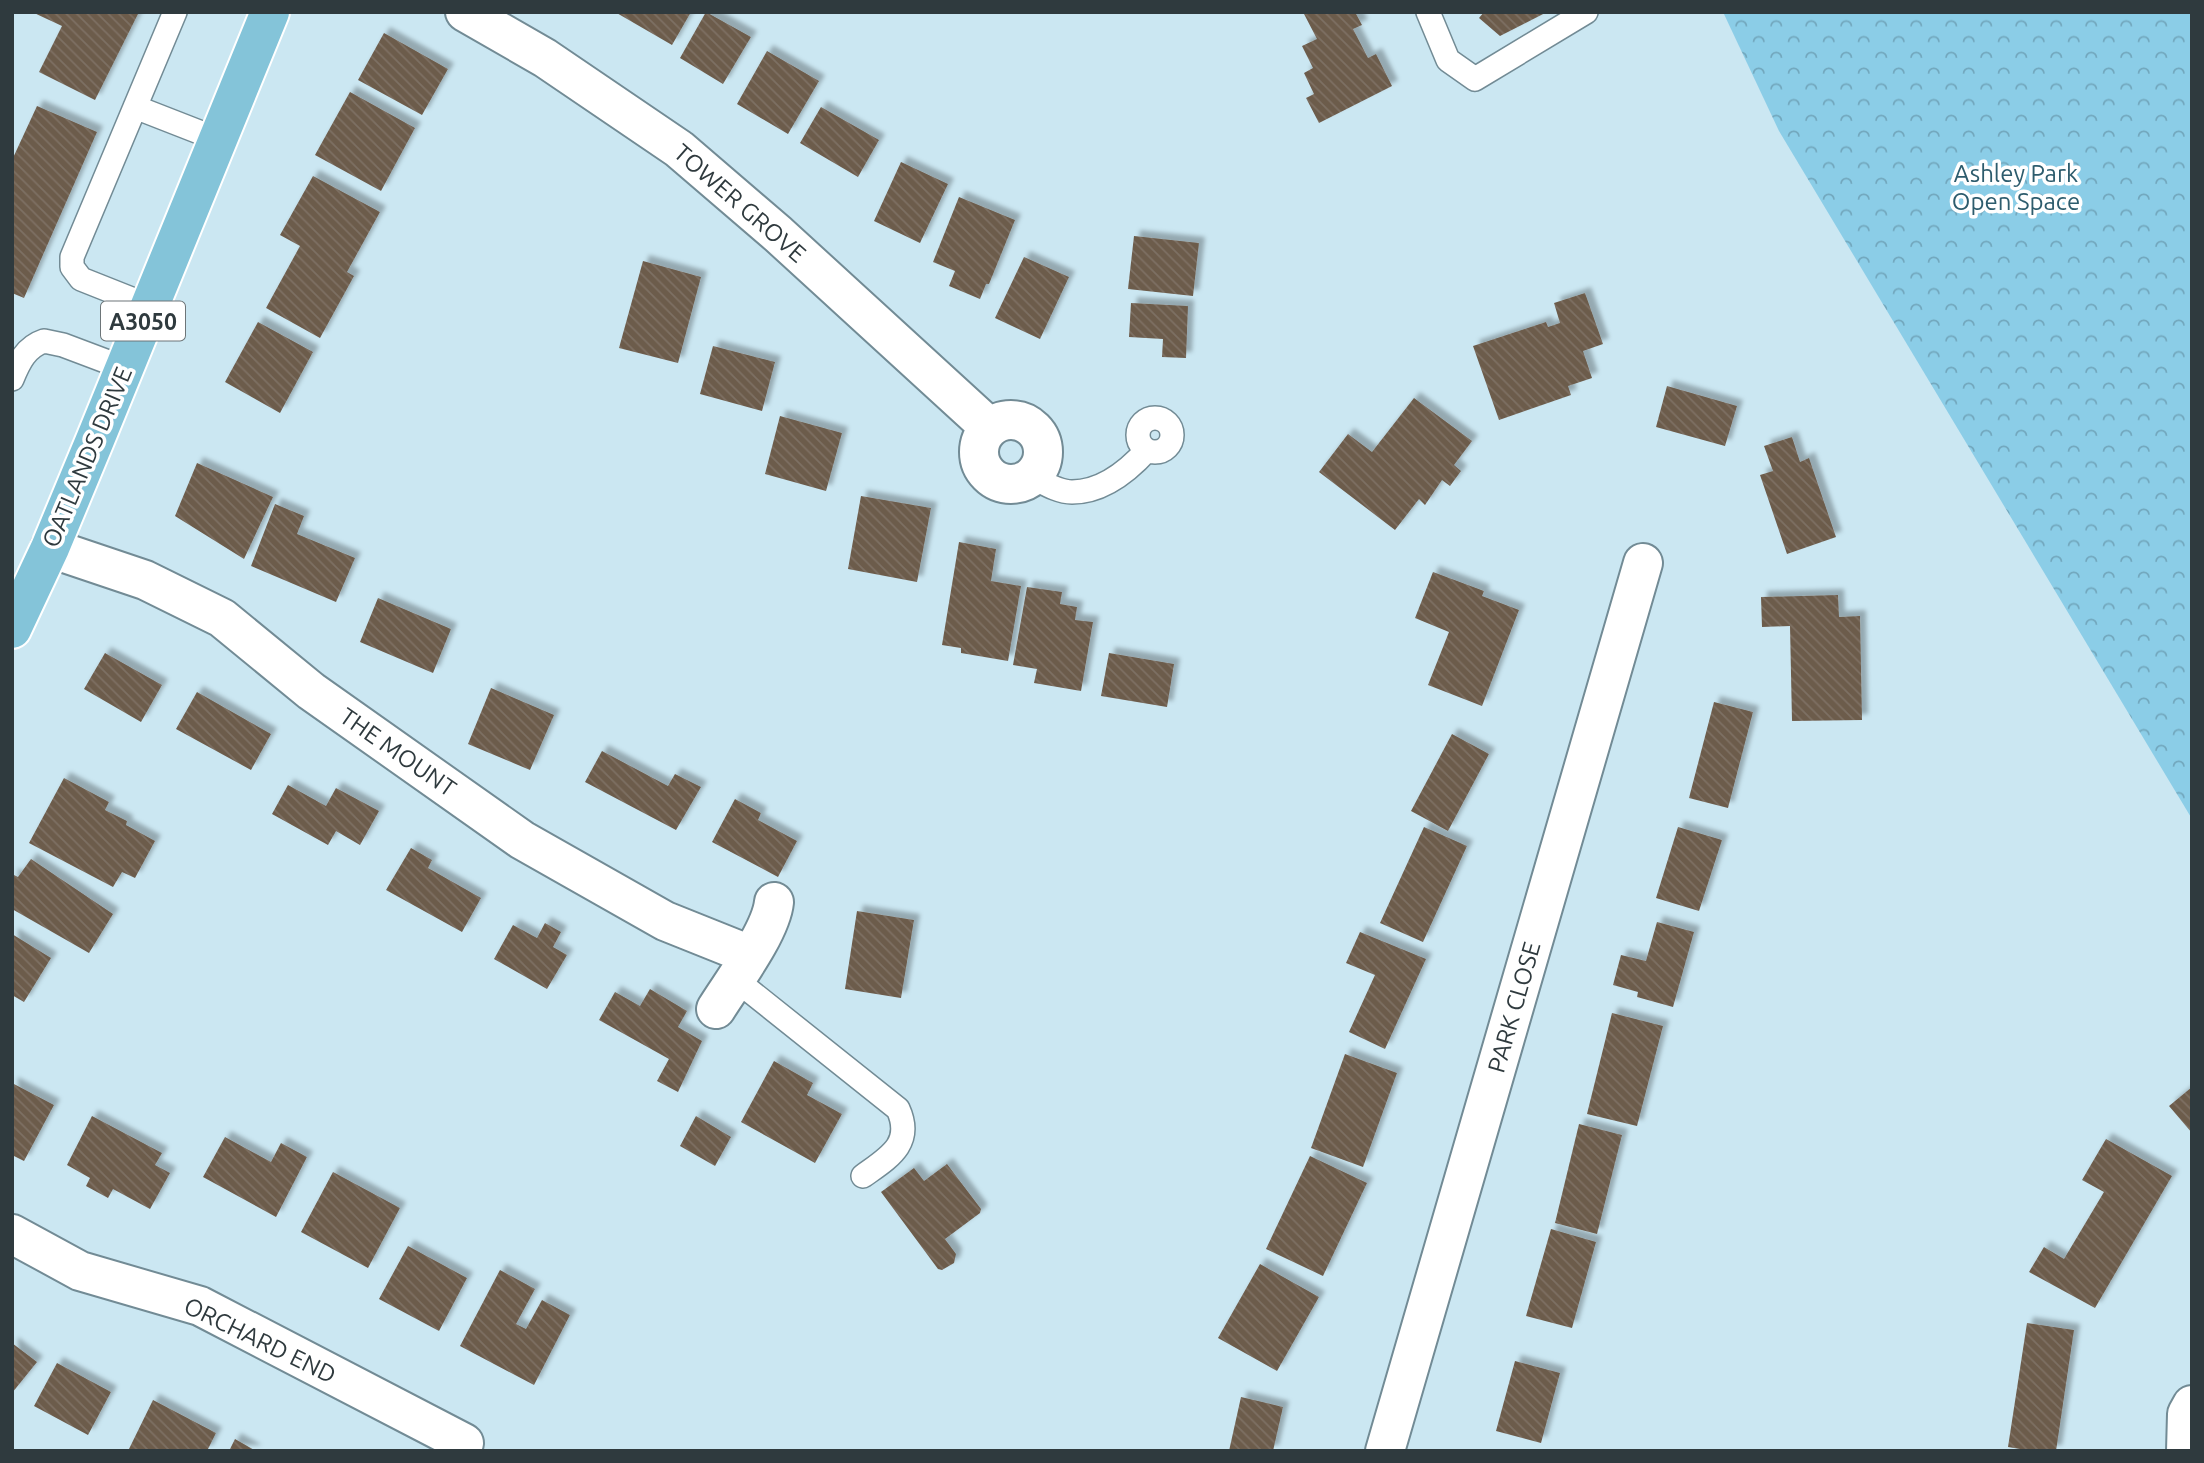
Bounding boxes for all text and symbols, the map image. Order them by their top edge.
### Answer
street label: TOWER GROVE [669,139,811,267]
park label: Ashley Park Open Space [1952,160,2080,215]
road number: A3050 [101,302,185,340]
street label: OATLANDS DRIVE [37,363,137,551]
street label: THE MOUNT [335,702,461,802]
street label: PARK CLOSE [1482,938,1546,1076]
street label: ORCHARD END [180,1292,340,1388]

